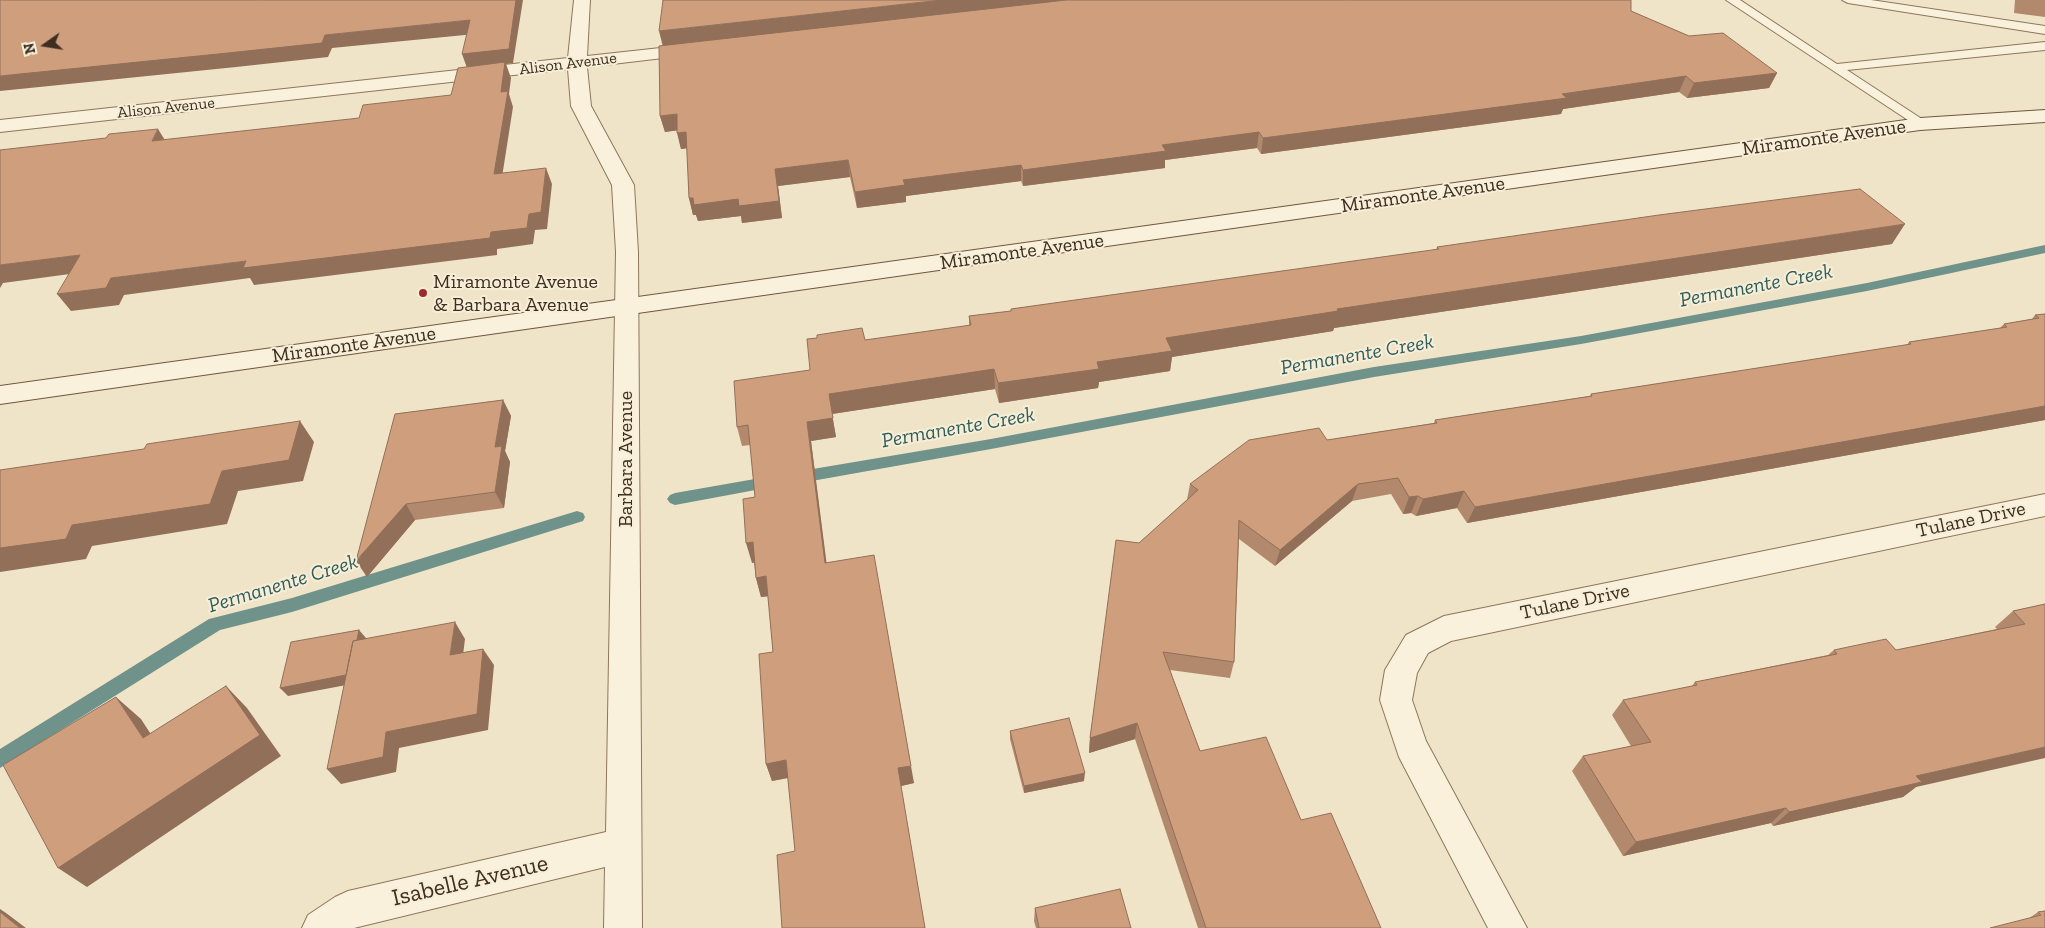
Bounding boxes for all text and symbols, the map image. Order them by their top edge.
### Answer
north arrow [20,20,70,70]
text: N [20,41,39,56]
street label: Alison Avenue [518,49,618,79]
street label: Alison Avenue [116,93,216,123]
street label: Miramonte Avenue [1741,115,1907,161]
street label: Miramonte Avenue [1340,172,1506,218]
street label: Miramonte Avenue [939,229,1105,275]
water label: Permanente Creek [1677,259,1835,313]
place label: Miramonte Avenue & Barbara Avenue [433,270,598,317]
marker: Miramonte Avenue & Barbara Avenue [417,287,429,299]
street label: Miramonte Avenue [271,322,437,368]
water label: Permanente Creek [1278,329,1436,381]
street label: Barbara Avenue [614,391,638,527]
water label: Permanente Creek [879,402,1037,454]
street label: Tulane Drive [1914,497,2028,543]
water label: Permanente Creek [205,549,361,619]
street label: Tulane Drive [1518,579,1632,625]
street label: Isabelle Avenue [389,849,551,913]

